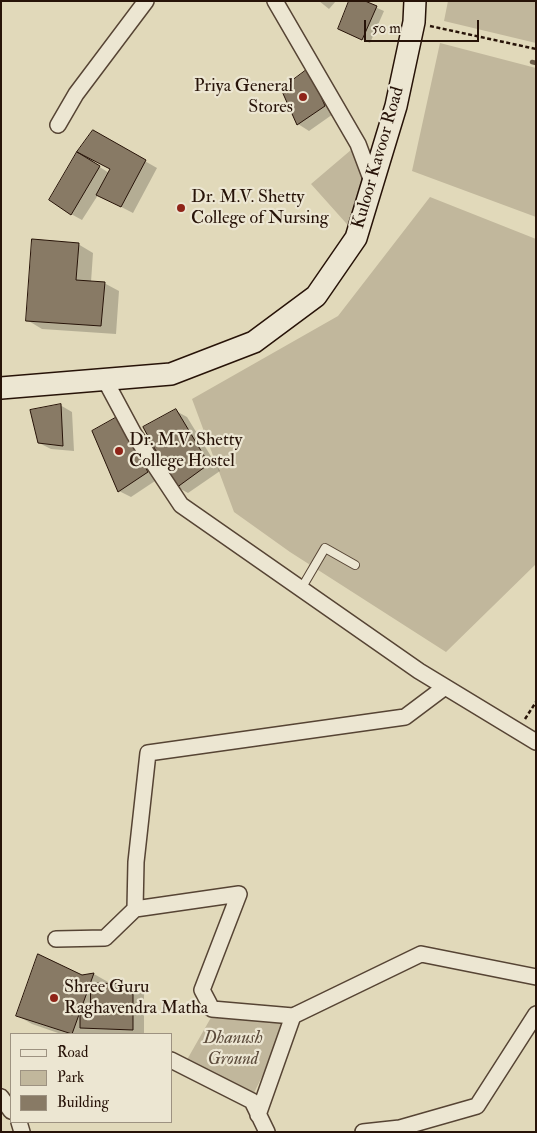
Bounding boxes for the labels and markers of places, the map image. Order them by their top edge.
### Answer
place label: Priya General Stores [194,76,293,118]
marker: Priya General Stores [297,91,309,103]
place label: Dr. M.V. Shetty College of Nursing [191,187,329,230]
marker: Dr. M.V. Shetty College of Nursing [175,202,187,214]
place label: Dr. M.V. Shetty College Hostel [129,430,242,472]
marker: Dr. M.V. Shetty College Hostel [113,445,125,457]
place label: Shree Guru Raghavendra Matha [64,977,208,1020]
marker: Shree Guru Raghavendra Matha [48,992,60,1004]

